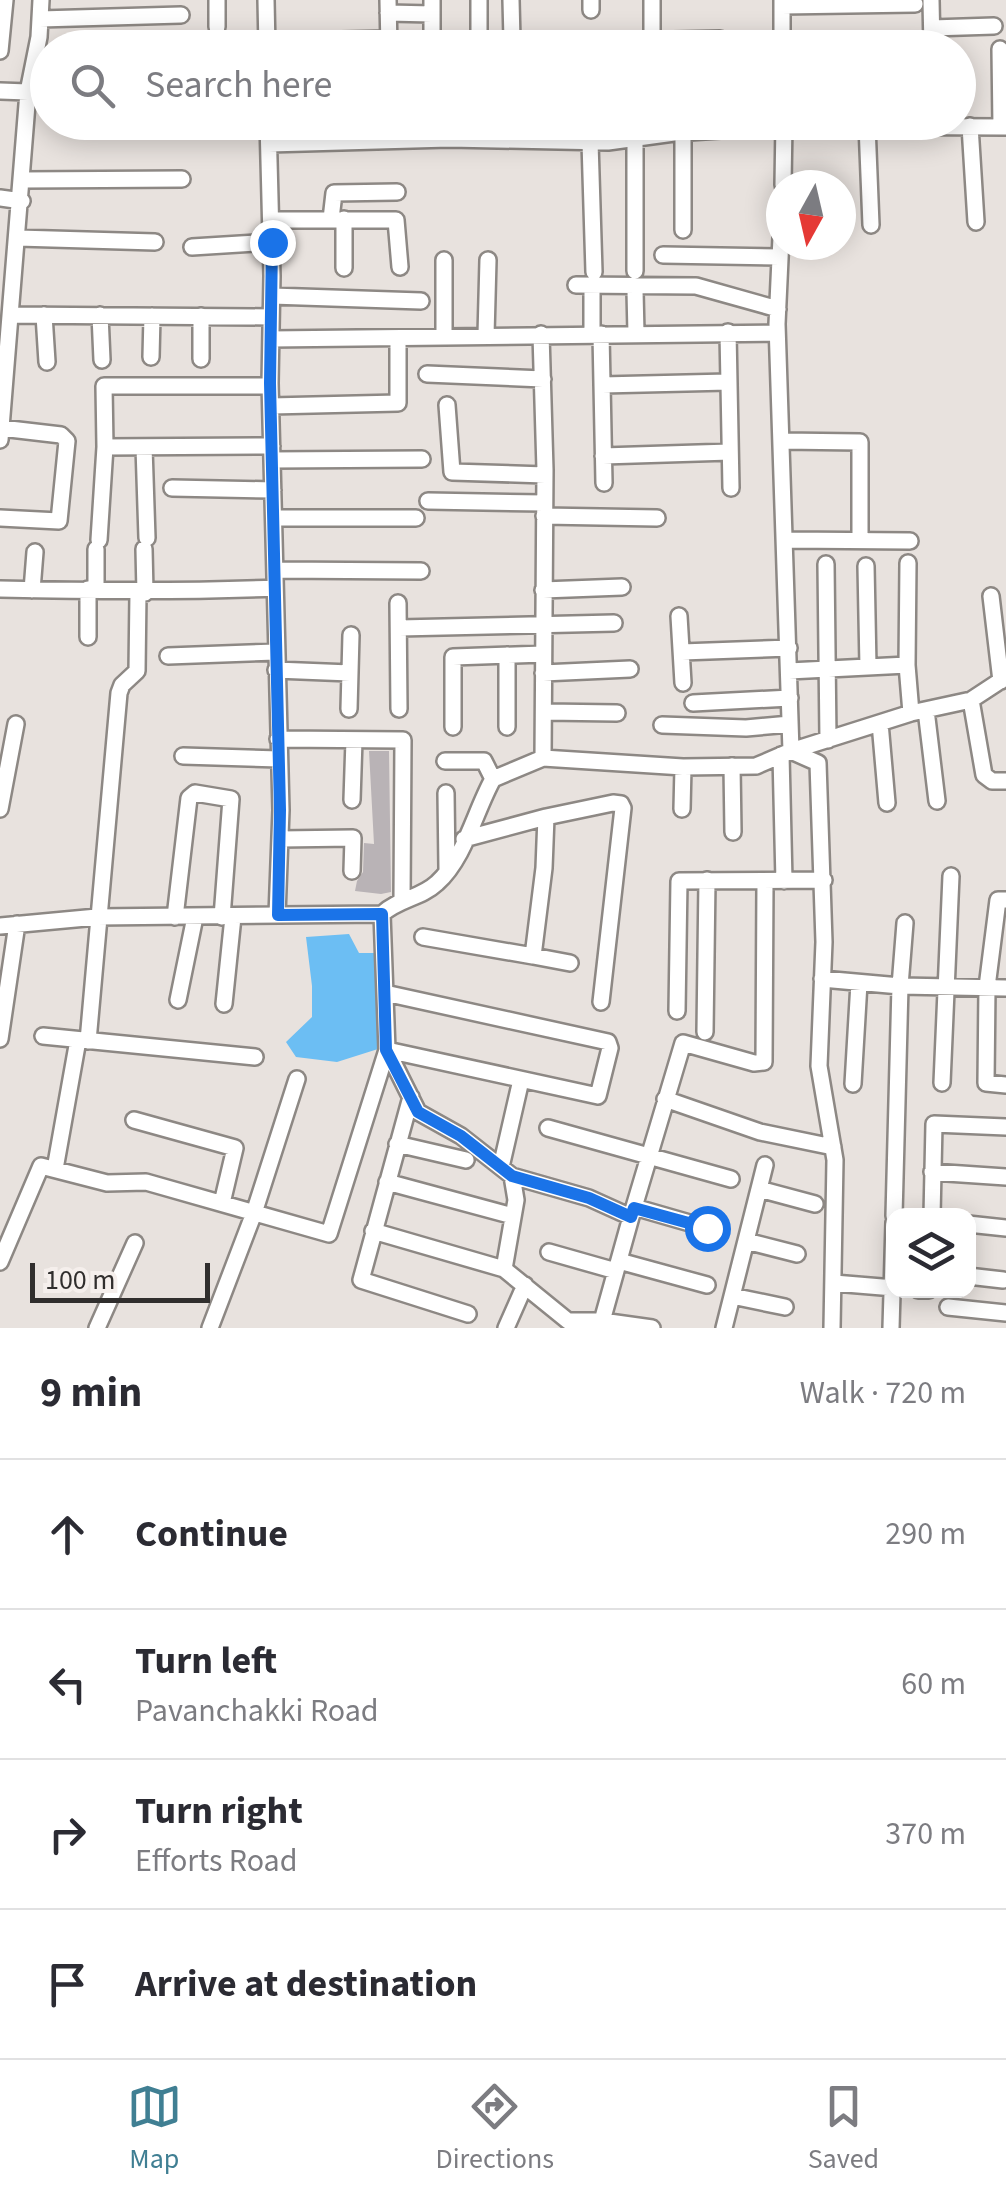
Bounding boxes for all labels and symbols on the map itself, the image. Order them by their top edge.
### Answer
north arrow [766,170,856,260]
route end [250,220,296,266]
route start [685,1206,731,1252]
scale bar [30,1258,210,1302]

